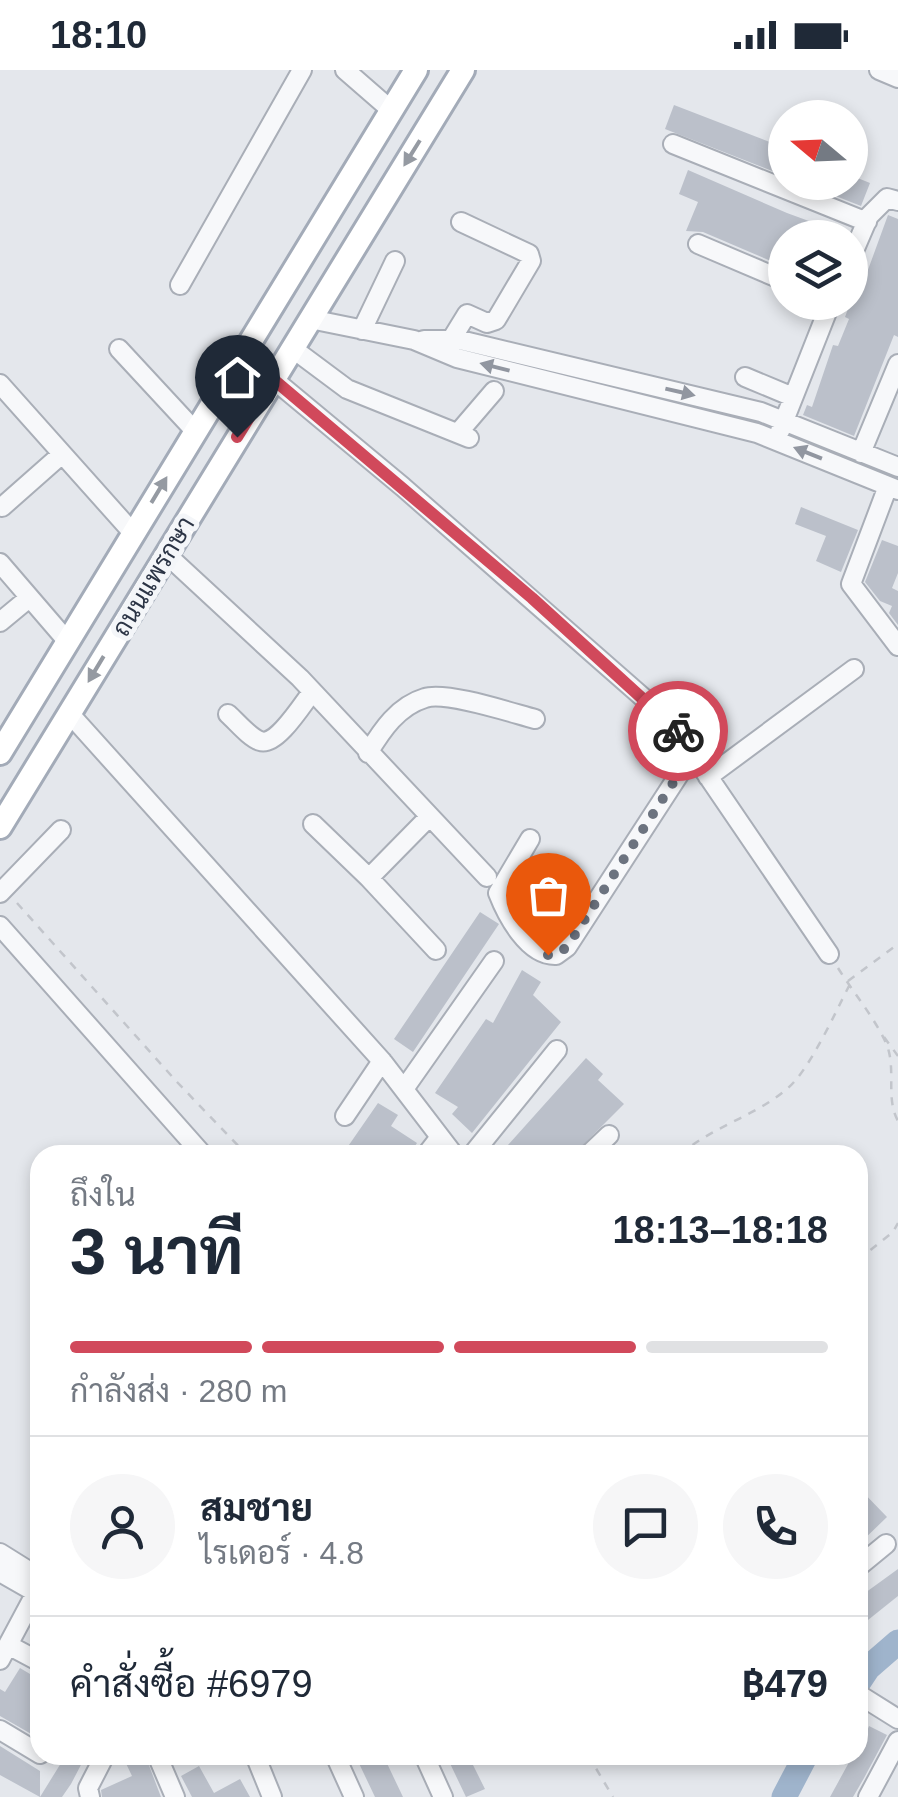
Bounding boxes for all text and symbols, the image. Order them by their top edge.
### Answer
text: 18:10 [50,14,147,56]
north arrow [768,100,868,200]
map controls [768,100,868,320]
one-way arrow [404,139,421,167]
button: layers [768,220,868,320]
pin [195,335,280,438]
icon: home [210,350,265,405]
one-way arrow [479,359,510,374]
one-way arrow [665,385,696,400]
one-way arrow [792,445,822,461]
one-way arrow [150,476,167,504]
street label: ถนนแพรกษา [106,511,200,641]
one-way arrow [88,655,105,683]
courier [628,681,728,781]
icon: bike [651,704,706,759]
pin [506,853,591,956]
icon: bag [521,868,576,923]
text: ถึงใน [70,1177,136,1213]
text: 18:13–18:18 [612,1209,828,1251]
text: 3 นาที [70,1215,244,1288]
text: กำลังส่ง · 280 m [70,1373,288,1409]
button: person [70,1474,175,1579]
button: chat [593,1474,698,1579]
button: phone [723,1474,828,1579]
text: สมชาย [200,1487,313,1529]
text: ไรเดอร์ · 4.8 [200,1535,364,1571]
text: คำสั่งซื้อ #6979 [70,1663,313,1705]
text: ฿479 [742,1663,828,1705]

